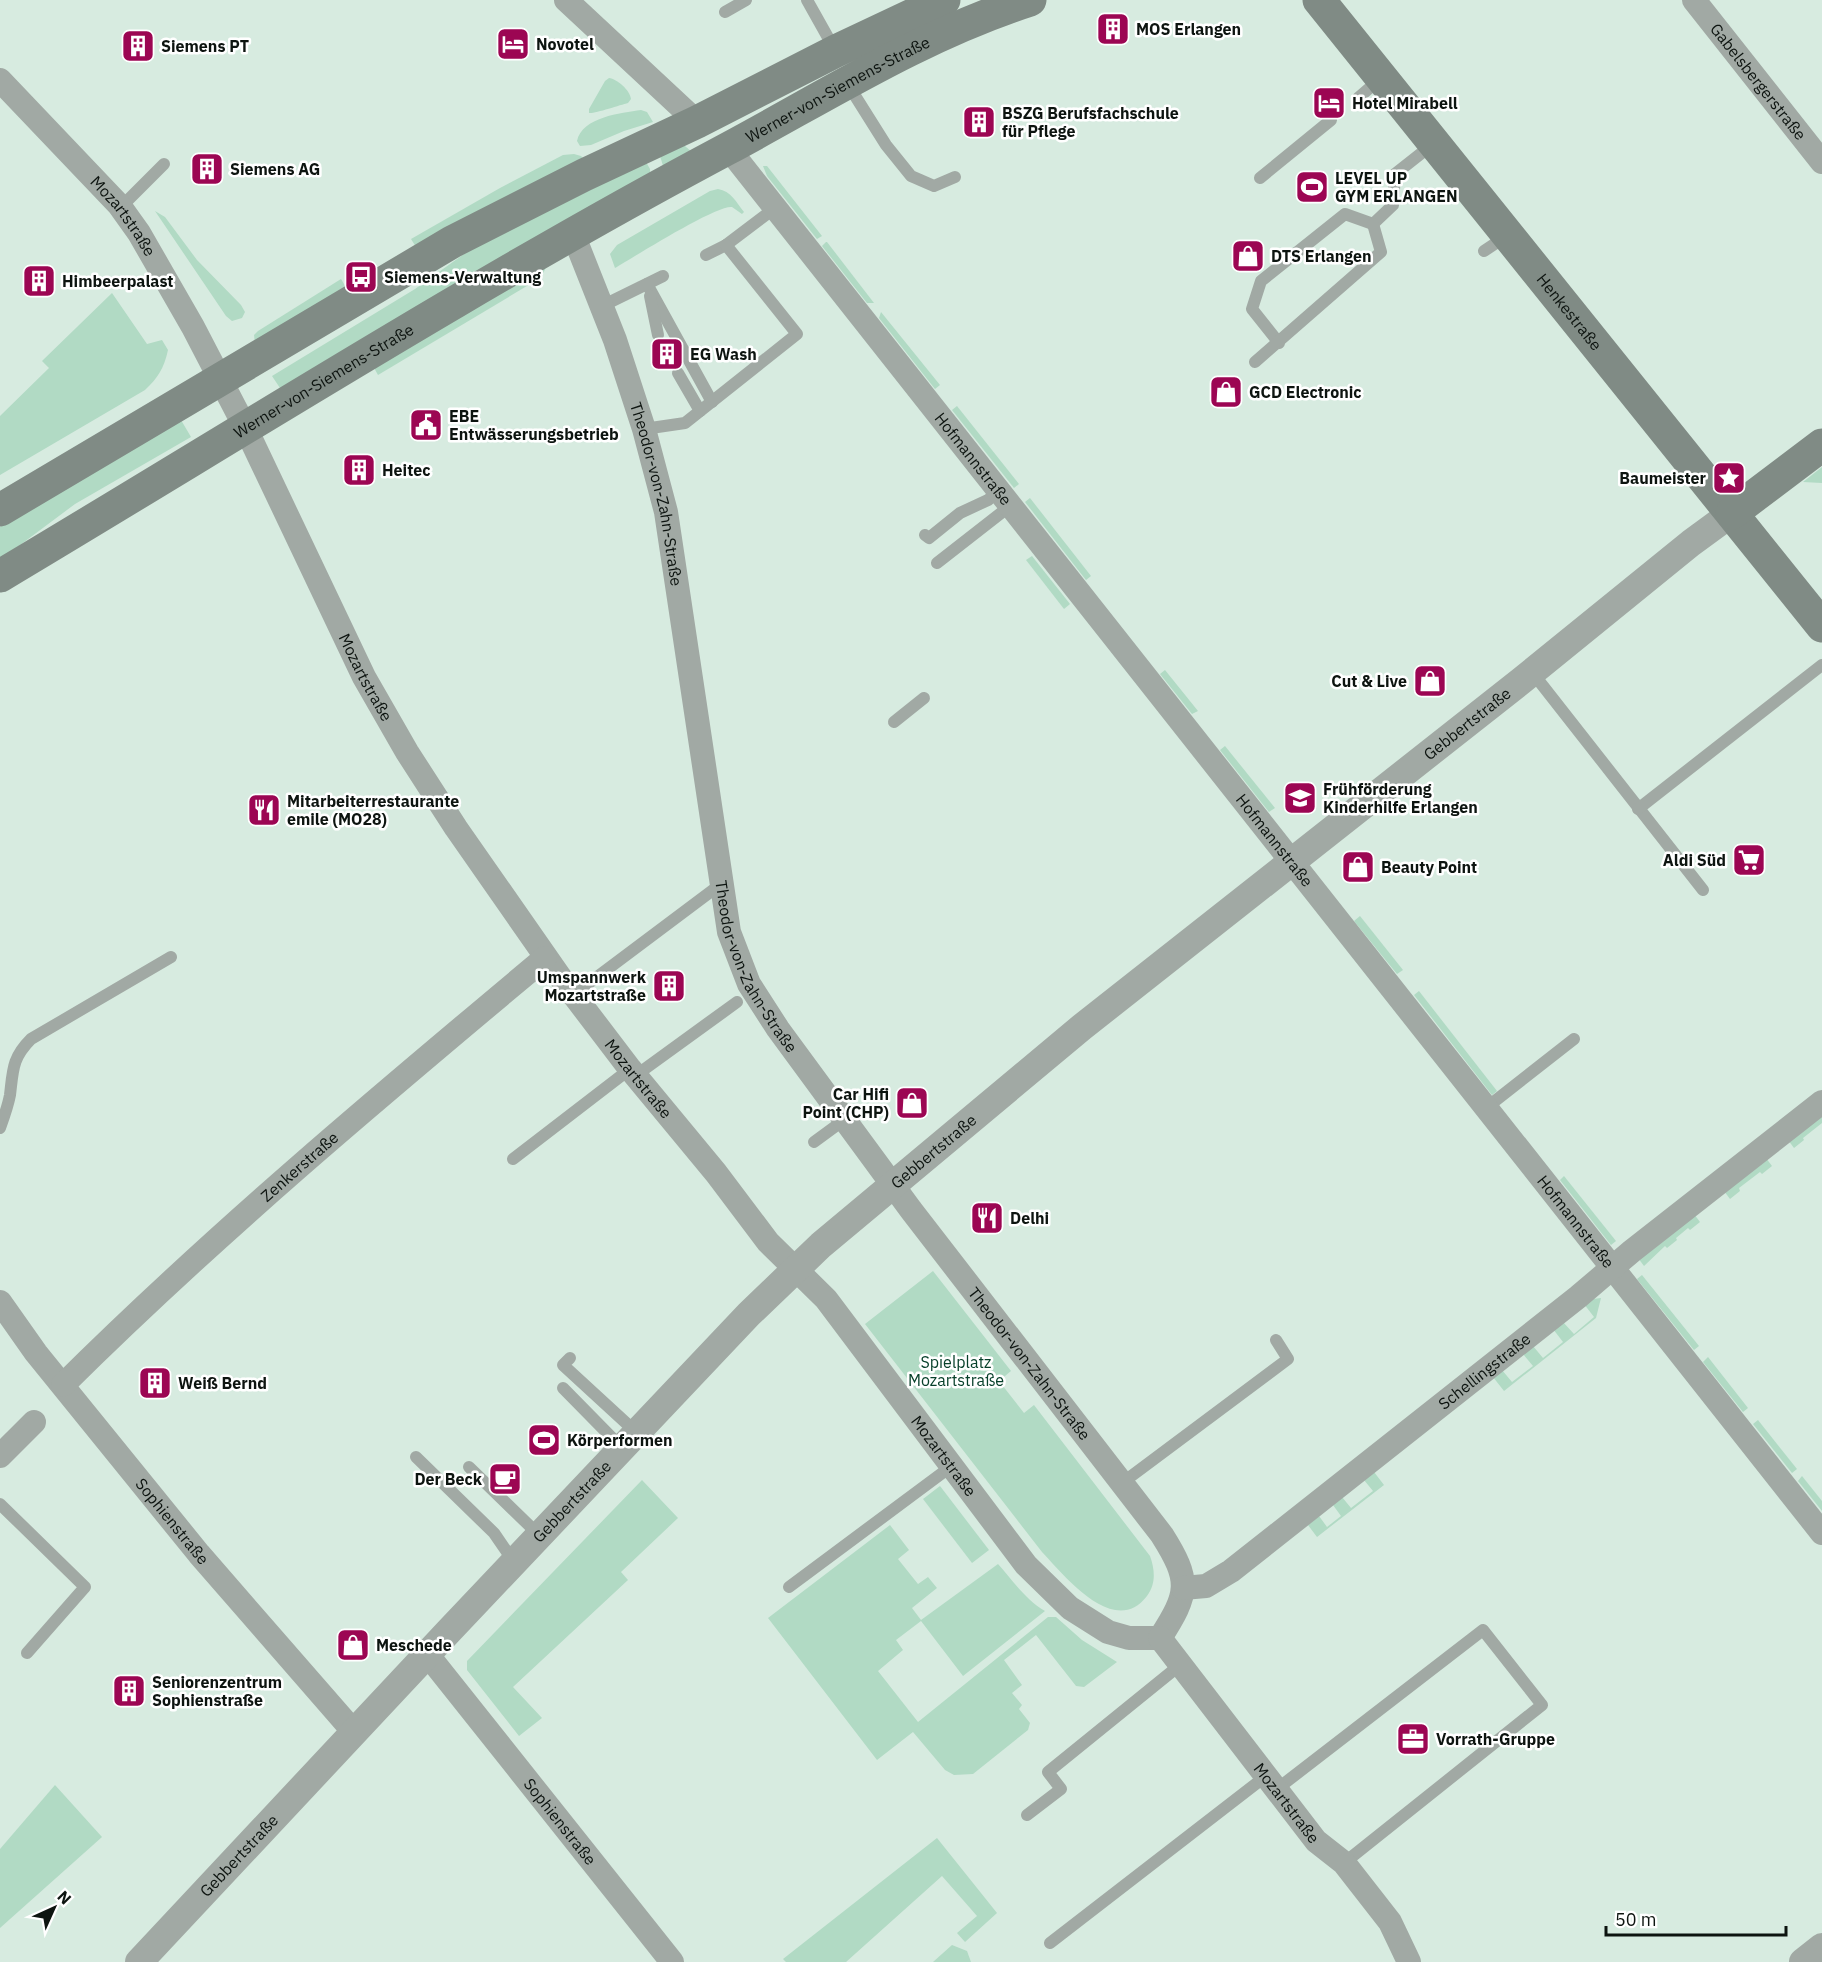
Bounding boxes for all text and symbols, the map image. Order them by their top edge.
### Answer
building icon: MOS Erlangen [1095,11,1131,47]
place label: MOS Erlangen [1136,19,1241,39]
street label: Gabelsbergerstraße [1706,19,1811,144]
hotel icon: Novotel [495,26,531,62]
building icon: Siemens PT [120,28,156,64]
street label: Werner-von-Siemens-Straße [742,32,933,147]
place label: Novotel [536,34,594,54]
place label: Siemens PT [161,36,249,56]
hotel icon: Hotel Mirabell [1311,85,1347,121]
place label: Hotel Mirabell [1352,93,1458,113]
place label: BSZG Berufsfachschule für Pflege [1002,103,1179,141]
building icon: BSZG Berufsfachschule für Pflege [961,104,997,140]
building icon: Siemens AG [189,151,225,187]
place label: Siemens AG [230,159,320,179]
place label: LEVEL UP GYM ERLANGEN [1335,168,1458,206]
sports icon: LEVEL UP GYM ERLANGEN [1294,169,1330,205]
street label: Mozartstraße [86,172,160,260]
shop icon: DTS Erlangen [1230,238,1266,274]
place label: DTS Erlangen [1271,246,1372,266]
bus stop icon: Siemens-Verwaltung [343,259,379,295]
building icon: Himbeerpalast [21,263,57,299]
place label: Siemens-Verwaltung [384,267,541,287]
street label: Henkestraße [1533,269,1607,354]
place label: Himbeerpalast [62,271,174,291]
street label: Werner-von-Siemens-Straße [230,319,417,442]
building icon: EG Wash [649,336,685,372]
place label: EG Wash [690,344,757,364]
shop icon: GCD Electronic [1208,374,1244,410]
place label: GCD Electronic [1249,382,1362,402]
street label: Theodor-von-Zahn-Straße [626,400,687,587]
place label: EBE Entwässerungsbetrieb [449,406,619,444]
public building icon: EBE Entwässerungsbetrieb [408,407,444,443]
street label: Hofmannstraße [931,408,1016,509]
building icon: Heitec [341,452,377,488]
place label: Heitec [382,460,430,480]
place icon: Baumeister [1711,460,1747,496]
place label: Baumeister [1619,468,1707,488]
street label: Mozartstraße [335,630,397,725]
shop icon: Cut & Live [1412,663,1448,699]
place label: Cut & Live [1331,671,1407,691]
street label: Gebbertstraße [1419,683,1515,764]
place label: Frühförderung Kinderhilfe Erlangen [1323,779,1478,817]
school or university icon: Frühförderung Kinderhilfe Erlangen [1282,780,1318,816]
street label: Hofmannstraße [1232,790,1318,891]
place label: Mitarbeiterrestaurante emile (MO28) [287,791,459,829]
restaurant icon: Mitarbeiterrestaurante emile (MO28) [246,792,282,828]
supermarket icon: Aldi Süd [1731,842,1767,878]
shop icon: Beauty Point [1340,849,1376,885]
place label: Aldi Süd [1663,850,1726,870]
place label: Beauty Point [1381,857,1477,877]
street label: Theodor-von-Zahn-Straße [711,879,802,1057]
place label: Umspannwerk Mozartstraße [537,967,647,1005]
building icon: Umspannwerk Mozartstraße [651,968,687,1004]
street label: Mozartstraße [601,1035,677,1122]
place label: Car Hifi Point (CHP) [802,1084,889,1122]
shop icon: Car Hifi Point (CHP) [894,1085,930,1121]
street label: Gebbertstraße [886,1110,980,1193]
street label: Zenkerstraße [256,1127,343,1206]
street label: Hofmannstraße [1533,1171,1619,1272]
restaurant icon: Delhi [969,1200,1005,1236]
place label: Delhi [1010,1208,1049,1228]
street label: Theodor-von-Zahn-Straße [964,1283,1095,1444]
street label: Schellingstraße [1434,1328,1535,1414]
park label: Spielplatz Mozartstraße [908,1352,1004,1390]
building icon: Weiß Bernd [137,1365,173,1401]
place label: Weiß Bernd [178,1373,267,1393]
street label: Mozartstraße [907,1411,981,1500]
sports icon: Körperformen [526,1422,562,1458]
place label: Körperformen [567,1430,673,1450]
street label: Gebbertstraße [528,1456,615,1547]
cafe icon: Der Beck [487,1461,523,1497]
place label: Der Beck [414,1469,483,1489]
street label: Sophienstraße [131,1474,214,1569]
shop icon: Meschede [335,1627,371,1663]
place label: Meschede [376,1635,452,1655]
place label: Seniorenzentrum Sophienstraße [152,1672,282,1710]
building icon: Seniorenzentrum Sophienstraße [111,1673,147,1709]
office icon: Vorrath-Gruppe [1395,1721,1431,1757]
place label: Vorrath-Gruppe [1436,1729,1555,1749]
street label: Mozartstraße [1250,1759,1324,1847]
street label: Sophienstraße [520,1774,601,1869]
street label: Gebbertstraße [195,1810,282,1901]
north arrow [24,1878,84,1938]
text: N [53,1886,76,1909]
scale bar [1606,1899,1786,1937]
text: 50 m [1615,1908,1657,1931]

